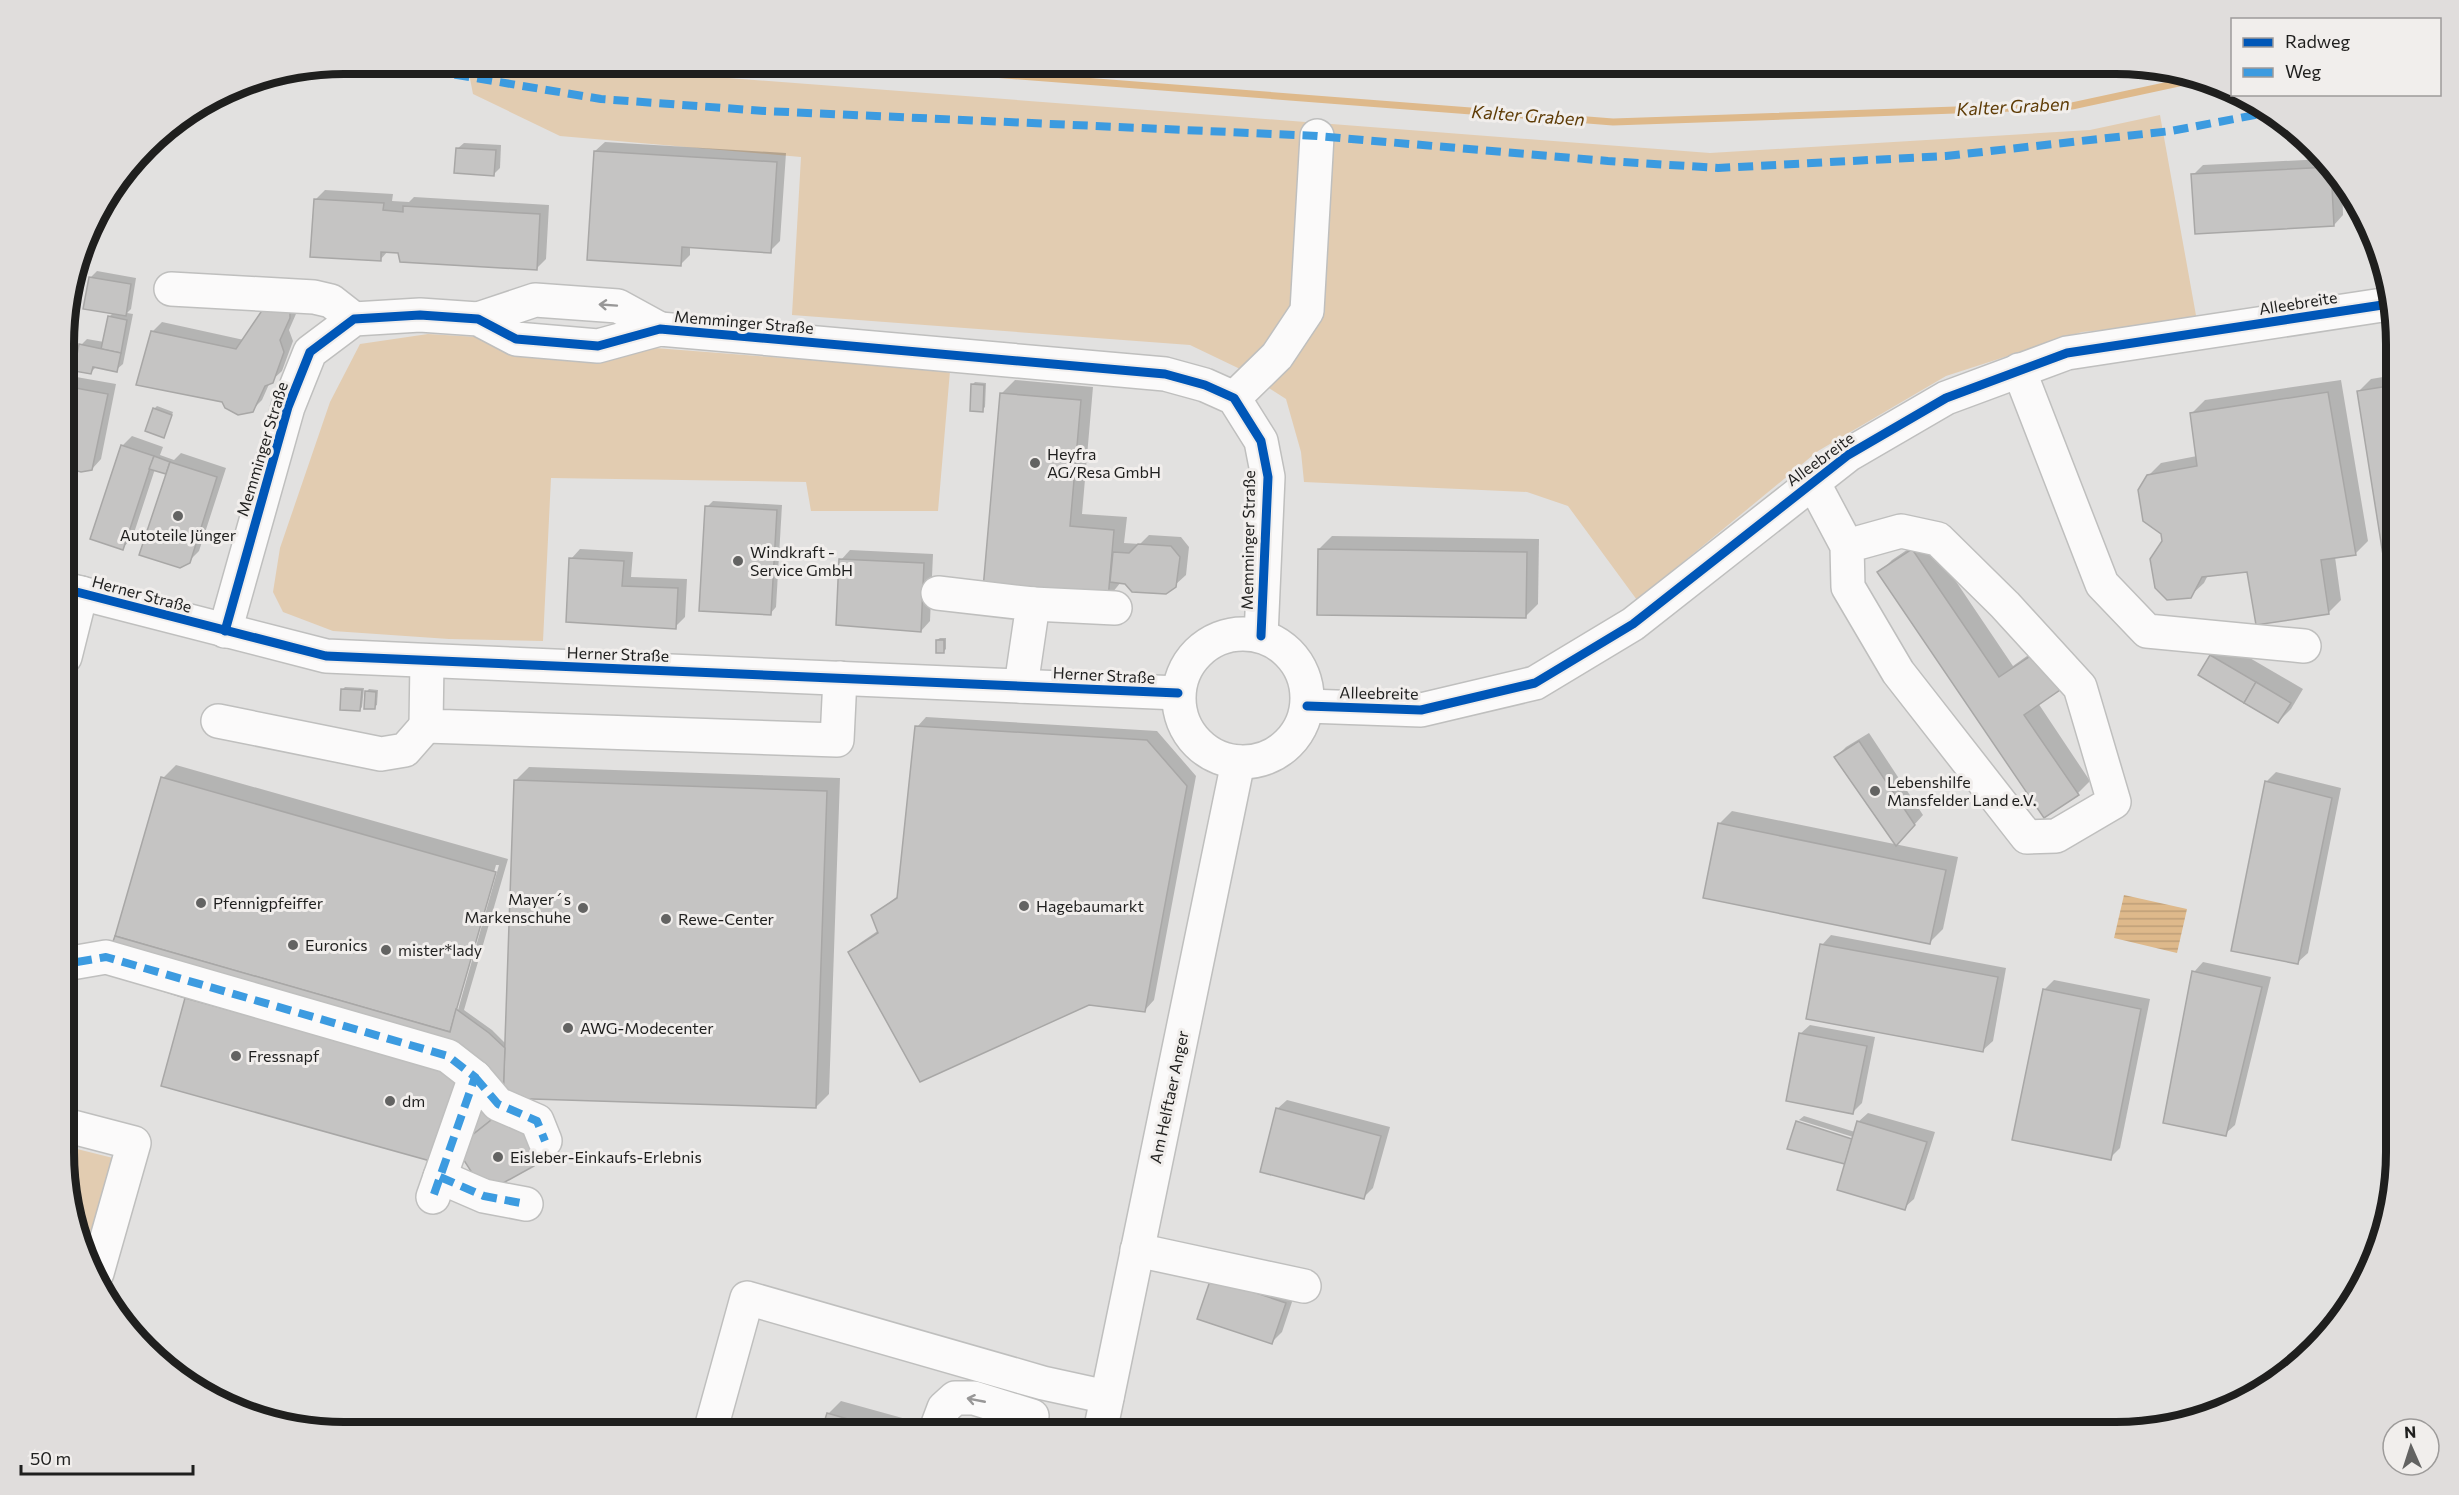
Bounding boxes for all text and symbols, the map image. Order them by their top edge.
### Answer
legend [2231,18,2441,96]
text: Radweg [2285,30,2350,52]
text: Weg [2285,60,2322,82]
water label: Kalter Graben [1956,92,2070,120]
water label: Kalter Graben [1471,100,1585,130]
street label: Alleebreite [2257,287,2338,318]
one-way arrow [598,299,618,310]
street label: Memminger Straße [674,306,815,337]
street label: Memminger Straße [232,379,291,518]
street label: Alleebreite [1782,428,1857,490]
place label: Heyfra AG/Resa GmbH [1047,444,1161,481]
marker: Heyfra AG/Resa GmbH [1028,456,1042,470]
street label: Memminger Straße [1237,470,1258,610]
marker: Autoteile Jünger [171,509,185,523]
place label: Autoteile Jünger [120,525,237,544]
place label: Windkraft - Service GmbH [750,542,853,579]
marker: Windkraft - Service GmbH [731,554,745,568]
street label: Herner Straße [90,571,194,616]
street label: Herner Straße [567,642,670,665]
street label: Herner Straße [1052,662,1156,687]
street label: Alleebreite [1339,682,1419,703]
place label: Lebenshilfe Mansfelder Land e.V. [1887,772,2036,809]
marker: Lebenshilfe Mansfelder Land e.V. [1868,784,1882,798]
place label: Mayer´s Markenschuhe [464,889,571,926]
place label: Pfennigpfeiffer [213,893,324,912]
marker: Pfennigpfeiffer [194,896,208,910]
place label: Hagebaumarkt [1036,896,1144,915]
marker: Hagebaumarkt [1017,899,1031,913]
marker: Mayer´s Markenschuhe [576,901,590,915]
place label: Rewe-Center [678,909,775,928]
marker: Rewe-Center [659,912,673,926]
place label: Euronics [305,935,368,954]
marker: Euronics [286,938,300,952]
place label: mister*lady [398,940,482,959]
marker: mister*lady [379,943,393,957]
place label: AWG-Modecenter [580,1018,714,1037]
marker: AWG-Modecenter [561,1021,575,1035]
street label: Am Helftaer Anger [1145,1028,1192,1165]
place label: Fressnapf [248,1046,320,1065]
marker: Fressnapf [229,1049,243,1063]
place label: dm [402,1091,425,1110]
marker: dm [383,1094,397,1108]
place label: Eisleber-Einkaufs-Erlebnis [510,1147,702,1166]
marker: Eisleber-Einkaufs-Erlebnis [491,1150,505,1164]
one-way arrow [967,1394,986,1405]
north arrow [2381,1417,2441,1477]
text: N [2404,1422,2417,1441]
scale bar [21,1438,194,1476]
text: 50 m [30,1447,71,1469]

